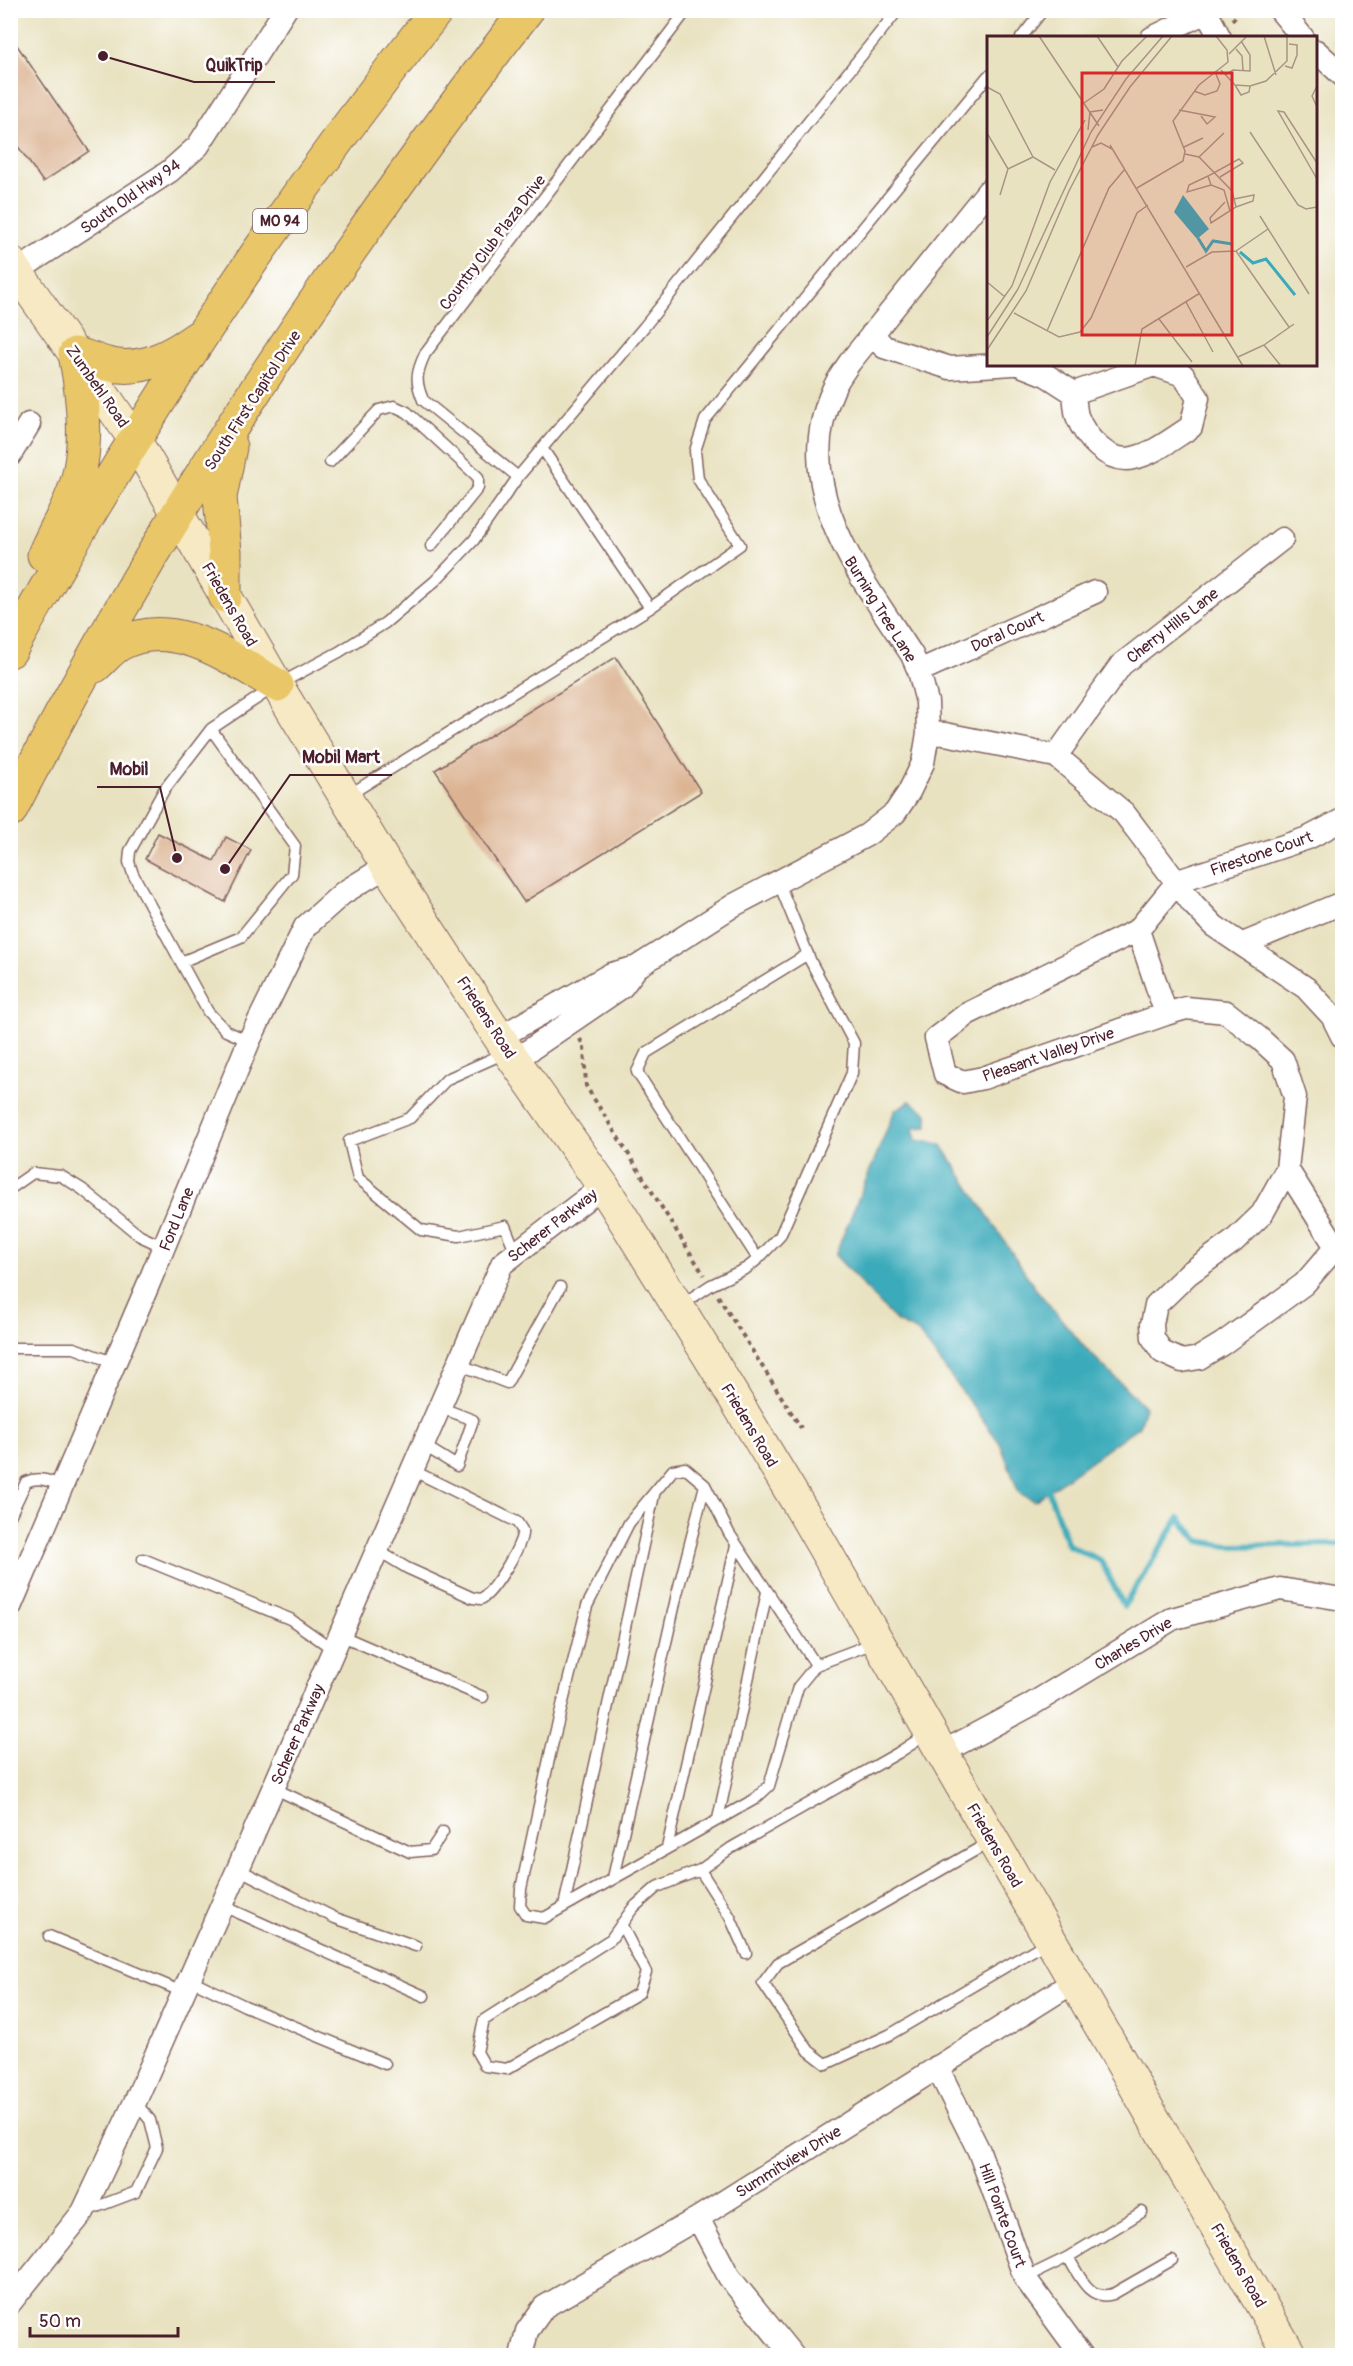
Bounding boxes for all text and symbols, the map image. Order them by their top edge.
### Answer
inset map [987,36,1317,366]
callout: QuikTrip [194,46,275,82]
text: QuikTrip [205,54,263,77]
street label: South Old Hwy 94 [77,155,184,239]
street label: Country Club Plaza Drive [435,171,550,314]
road number: MO 94 [253,209,307,233]
street label: South First Capitol Drive [200,327,306,474]
street label: Zumbehl Road [61,341,133,432]
street label: Burning Tree Lane [840,553,921,666]
street label: Friedens Road [197,559,261,650]
street label: Cherry Hills Lane [1123,584,1223,668]
street label: Doral Court [968,607,1047,657]
callout: Mobil Mart [290,739,392,775]
text: Mobil Mart [302,746,381,769]
callout: Mobil [97,751,160,787]
text: Mobil [110,758,148,781]
street label: Firestone Court [1208,827,1316,881]
street label: Friedens Road [452,973,520,1062]
street label: Pleasant Valley Drive [980,1023,1117,1087]
street label: Ford Lane [155,1184,199,1254]
street label: Scherer Parkway [504,1184,602,1267]
street label: Friedens Road [716,1380,782,1471]
street label: Charles Drive [1091,1613,1176,1675]
street label: Scherer Parkway [267,1681,329,1788]
street label: Friedens Road [962,1800,1026,1891]
street label: Summitview Drive [732,2121,845,2202]
street label: Hill Pointe Court [974,2160,1030,2271]
street label: Friedens Road [1206,2220,1270,2311]
scale bar [30,2300,178,2338]
text: 50 m [39,2310,81,2333]

